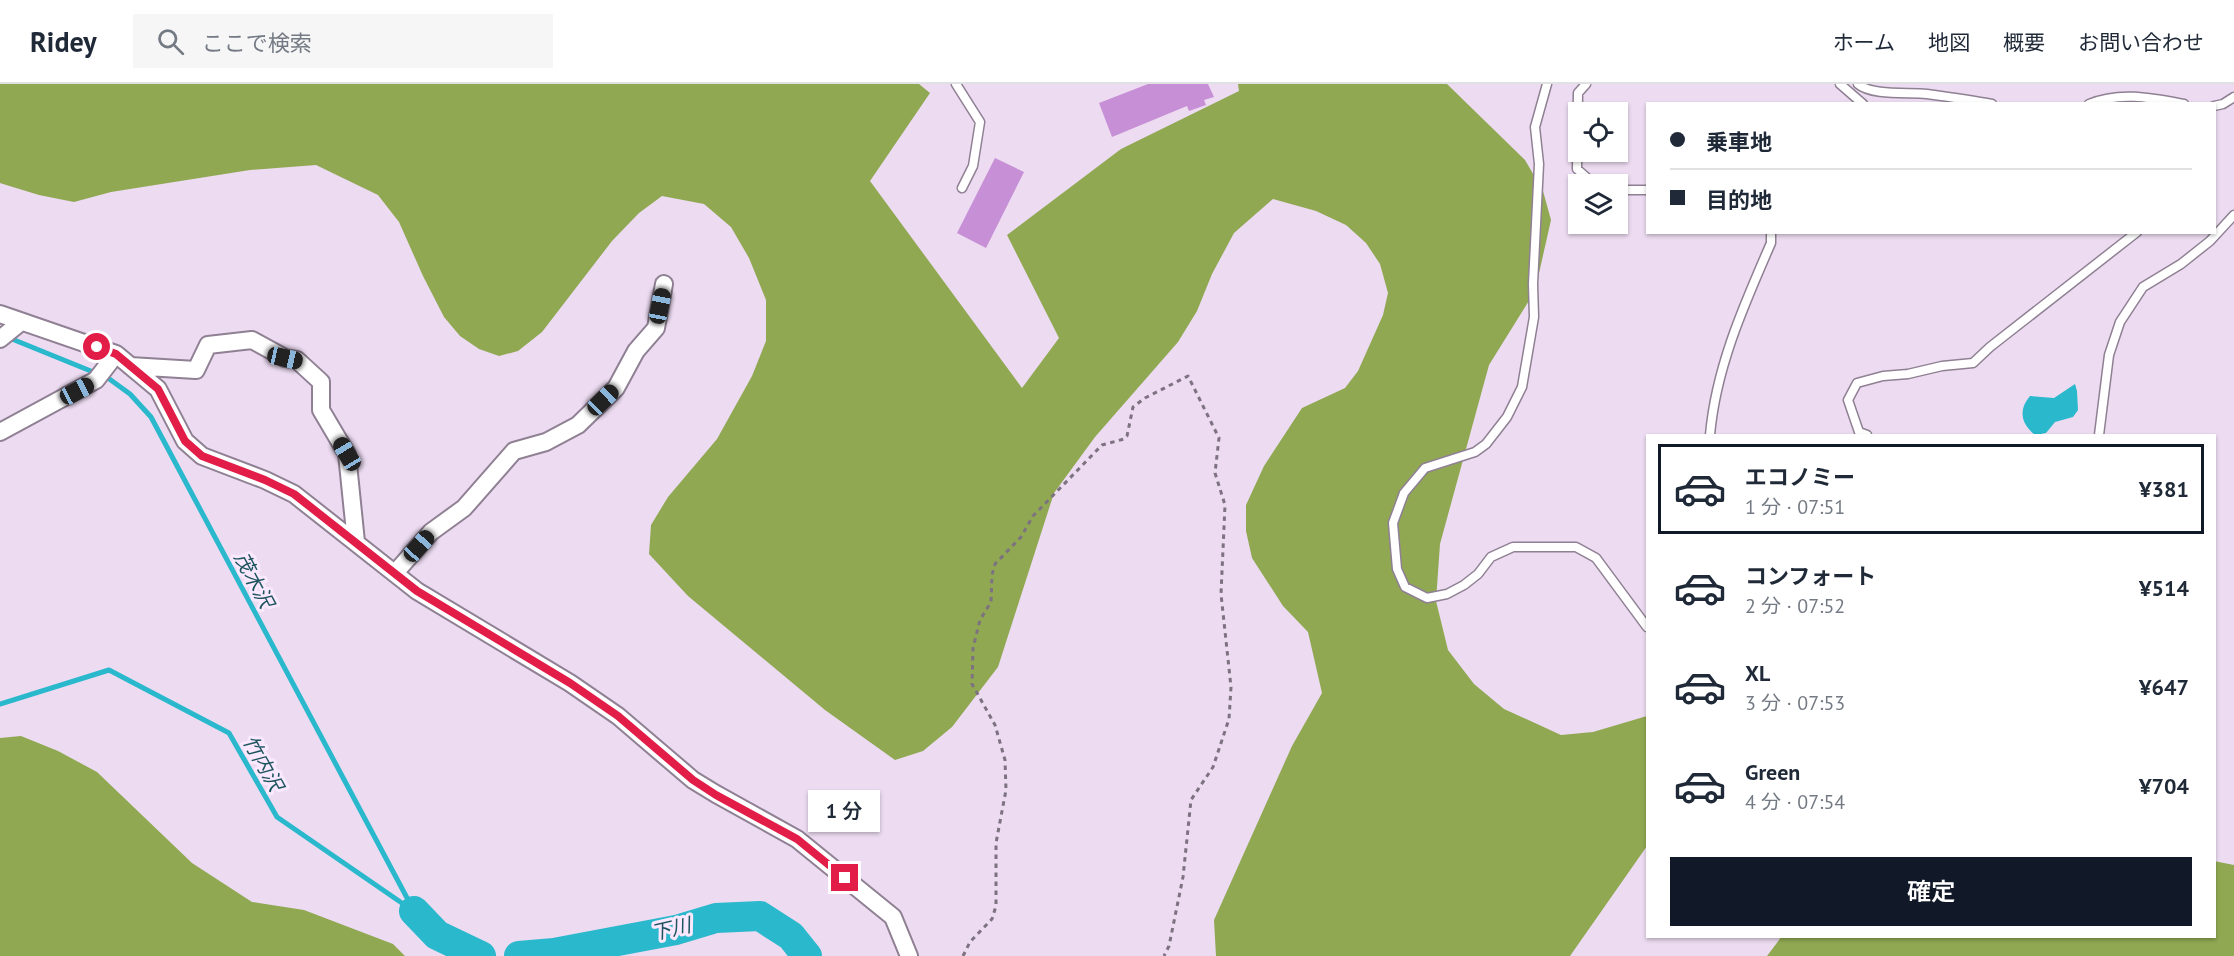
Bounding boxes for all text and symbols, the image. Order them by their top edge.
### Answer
search box [133,14,553,68]
text: Ridey [30,23,97,60]
icon: search [154,25,187,58]
text: ここで検索 [202,29,312,57]
text: ホーム [1833,29,1895,56]
text: 地図 [1928,29,1970,56]
text: 概要 [2003,29,2045,56]
text: お問い合わせ [2078,29,2204,56]
map controls [1568,102,1628,234]
button: locate [1568,102,1628,162]
text: 乗車地 [1706,128,1772,156]
button: layers [1568,174,1628,234]
text: 目的地 [1706,186,1772,214]
car [648,287,672,325]
route start [83,333,110,360]
car [265,345,305,371]
car [57,375,97,407]
car [584,381,622,419]
car [330,434,364,474]
icon: car [1673,462,1727,516]
text: エコノミー [1745,463,1855,491]
text: ¥381 [2139,475,2189,503]
text: 1 分 · 07:51 [1745,494,1845,520]
car [400,527,438,565]
water label: 茂木沢 [228,547,281,615]
icon: car [1673,561,1727,615]
text: コンフォート [1745,562,1876,590]
text: ¥514 [2139,574,2189,602]
text: 2 分 · 07:52 [1745,593,1845,619]
text: XL [1745,659,1770,687]
icon: car [1673,660,1727,714]
text: ¥647 [2139,673,2189,701]
text: 3 分 · 07:53 [1745,690,1845,716]
water label: 竹内沢 [237,730,290,798]
text: Green [1745,758,1800,786]
icon: car [1673,759,1727,813]
text: ¥704 [2139,772,2189,800]
text: 4 分 · 07:54 [1745,789,1845,815]
callout: 1 分 [809,791,881,833]
text: 1 分 [826,798,862,824]
button: 確定 [1670,857,2192,926]
route end [831,864,858,891]
water label: 下川 [649,911,695,946]

